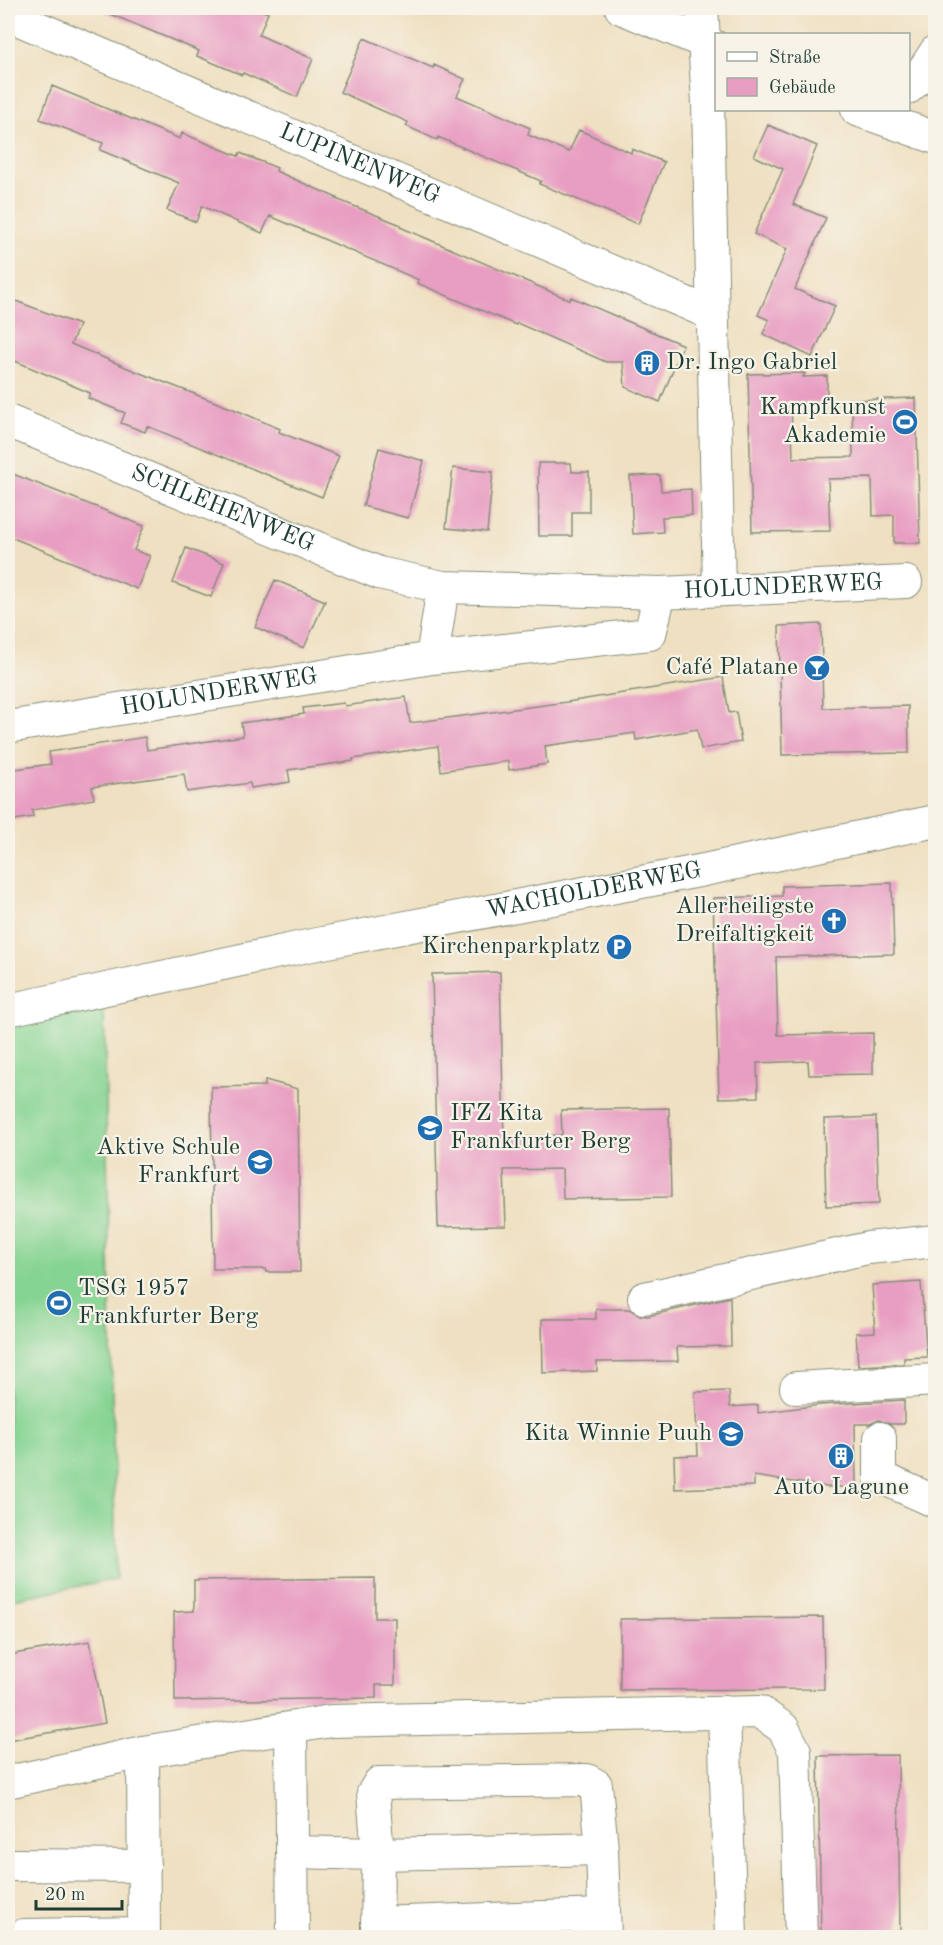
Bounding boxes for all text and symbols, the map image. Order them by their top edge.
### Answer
legend [715,33,910,111]
text: Straße [769,49,820,67]
text: Gebäude [769,79,836,97]
street label: LUPINENWEG [276,120,444,209]
building icon: Dr. Ingo Gabriel [632,348,662,378]
place label: Dr. Ingo Gabriel [666,351,837,375]
place label: Kampfkunst Akademie [760,396,886,448]
sports icon: Kampfkunst Akademie [890,407,920,437]
street label: SCHLEHENWEG [127,461,318,557]
street label: HOLUNDERWEG [683,571,884,604]
bar icon: Café Platane [802,653,832,683]
place label: Café Platane [665,656,798,680]
street label: HOLUNDERWEG [119,665,320,720]
street label: WACHOLDERWEG [484,859,704,923]
place label: Allerheiligste Dreifaltigkeit [675,895,814,947]
church icon: Allerheiligste Dreifaltigkeit [819,906,849,936]
parking icon: Kirchenparkplatz [604,932,634,962]
place label: Kirchenparkplatz [422,935,600,959]
place label: IFZ Kita Frankfurter Berg [450,1102,630,1154]
school or university icon: IFZ Kita Frankfurter Berg [415,1113,445,1143]
place label: Aktive Schule Frankfurt [96,1136,240,1188]
school or university icon: Aktive Schule Frankfurt [245,1147,275,1177]
place label: TSG 1957 Frankfurter Berg [78,1277,258,1329]
sports icon: TSG 1957 Frankfurter Berg [44,1288,74,1318]
school or university icon: Kita Winnie Puuh [716,1419,746,1449]
place label: Kita Winnie Puuh [524,1422,712,1446]
building icon: Auto Lagune [826,1441,856,1471]
place label: Auto Lagune [773,1476,909,1500]
scale bar [36,1873,122,1911]
text: 20 m [45,1886,85,1904]

